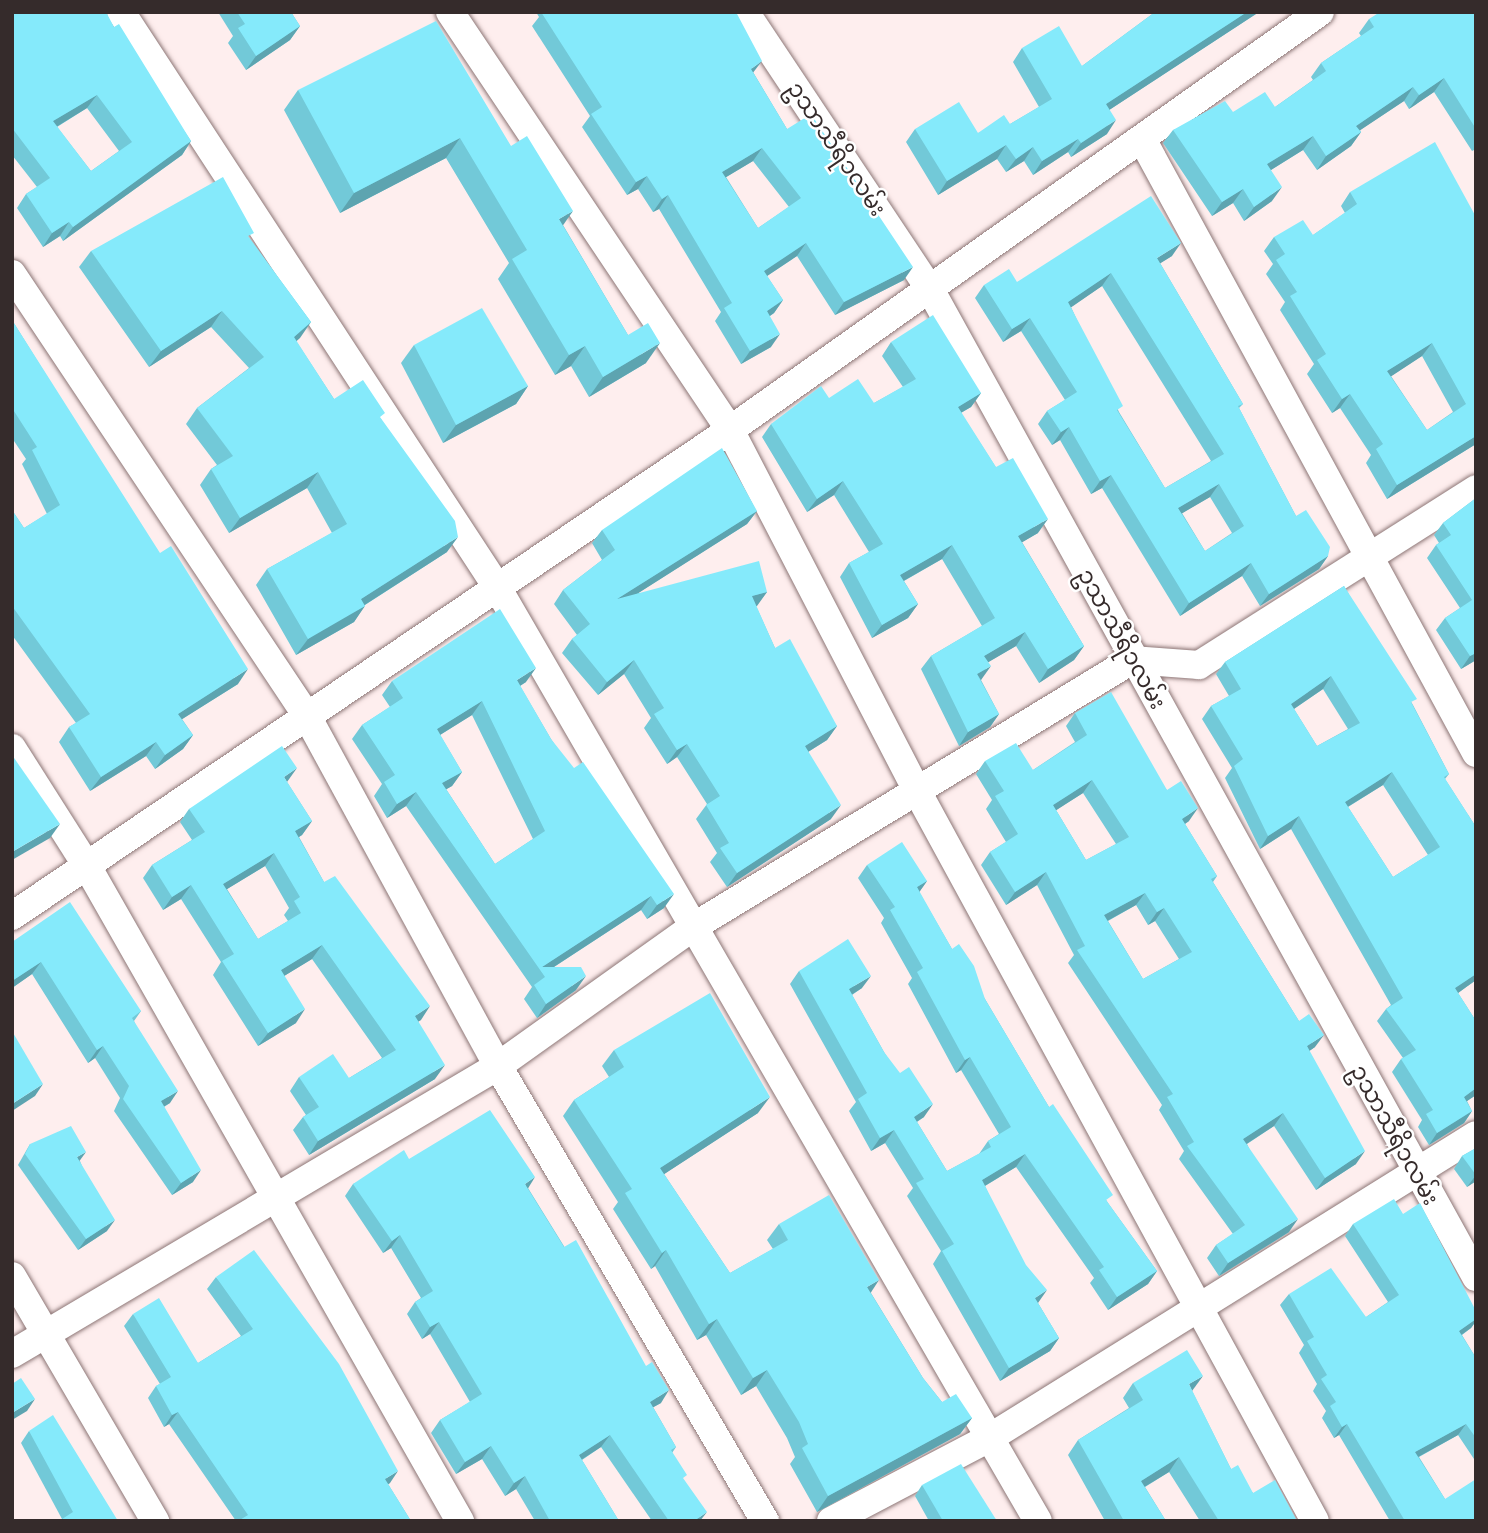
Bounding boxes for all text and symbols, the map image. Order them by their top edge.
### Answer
street label: ဥသာသီရိ၁လမ်း [781,76,891,222]
street label: ဥသာသီရိ၁လမ်း [1071,564,1171,714]
street label: ဥသာသီရိ၁လမ်း [1344,1060,1444,1210]

